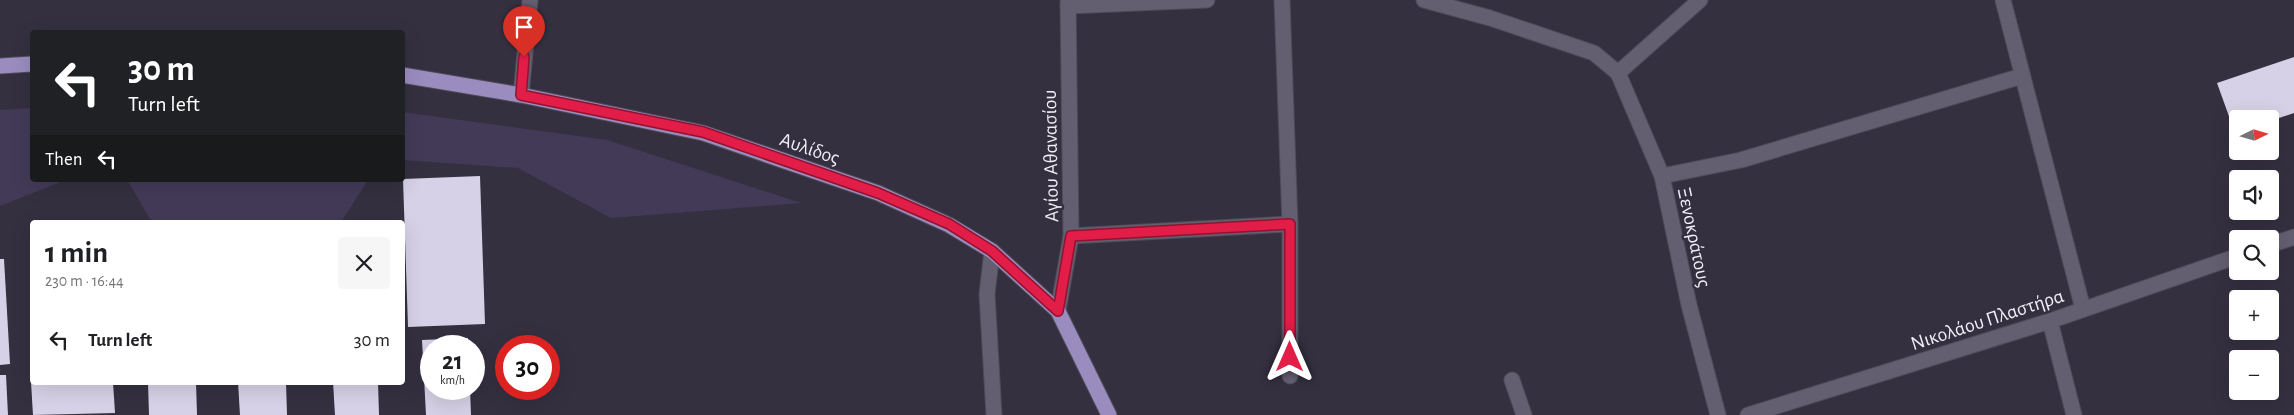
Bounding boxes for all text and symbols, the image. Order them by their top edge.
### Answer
pin [503,6,545,57]
icon: arrive [510,13,538,41]
icon: left [45,50,110,115]
text: 30 m [128,52,195,87]
street label: Αγίου Αθανασίου [1040,90,1062,222]
text: Turn left [128,93,200,115]
north arrow [2229,110,2279,160]
map controls [2229,110,2279,400]
street label: Αυλίδος [777,129,842,169]
icon: left [93,145,121,173]
text: Then [45,150,83,169]
button: sound [2229,170,2279,220]
street label: Ξενοκράτους [1674,185,1714,289]
button: search [2229,230,2279,280]
button: close [338,237,390,289]
text: 1 min [45,238,108,268]
text: 230 m · 16:44 [45,273,124,289]
street label: Νικολάου Πλαστήρα [1908,286,2066,354]
button: + [2229,290,2279,340]
icon: left [45,326,73,354]
position arrow [1263,330,1315,382]
text: Turn left [88,331,152,350]
text: 30 m [354,331,390,350]
speed limit sign: 30 [495,335,560,400]
text: 21 [442,349,463,374]
button: − [2229,350,2279,400]
text: km/h [440,374,465,386]

